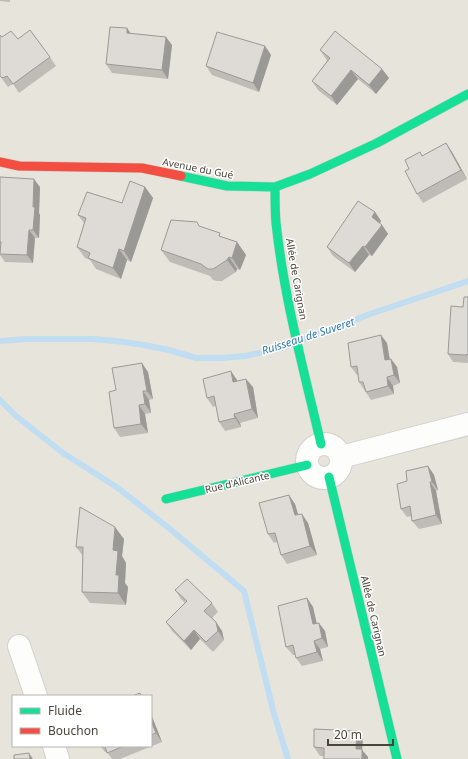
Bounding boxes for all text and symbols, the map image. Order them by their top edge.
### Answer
street label: Avenue du Gué [161,154,235,182]
street label: Allée de Carignan [283,237,311,321]
water label: Ruisseau de Suveret [260,313,356,358]
street label: Rue d'Alicante [203,468,271,496]
street label: Allée de Carignan [358,574,390,658]
legend [12,695,152,747]
text: Fluide [48,702,82,719]
scale bar [328,721,393,747]
text: Bouchon [48,722,98,739]
text: 20 m [334,726,362,743]

